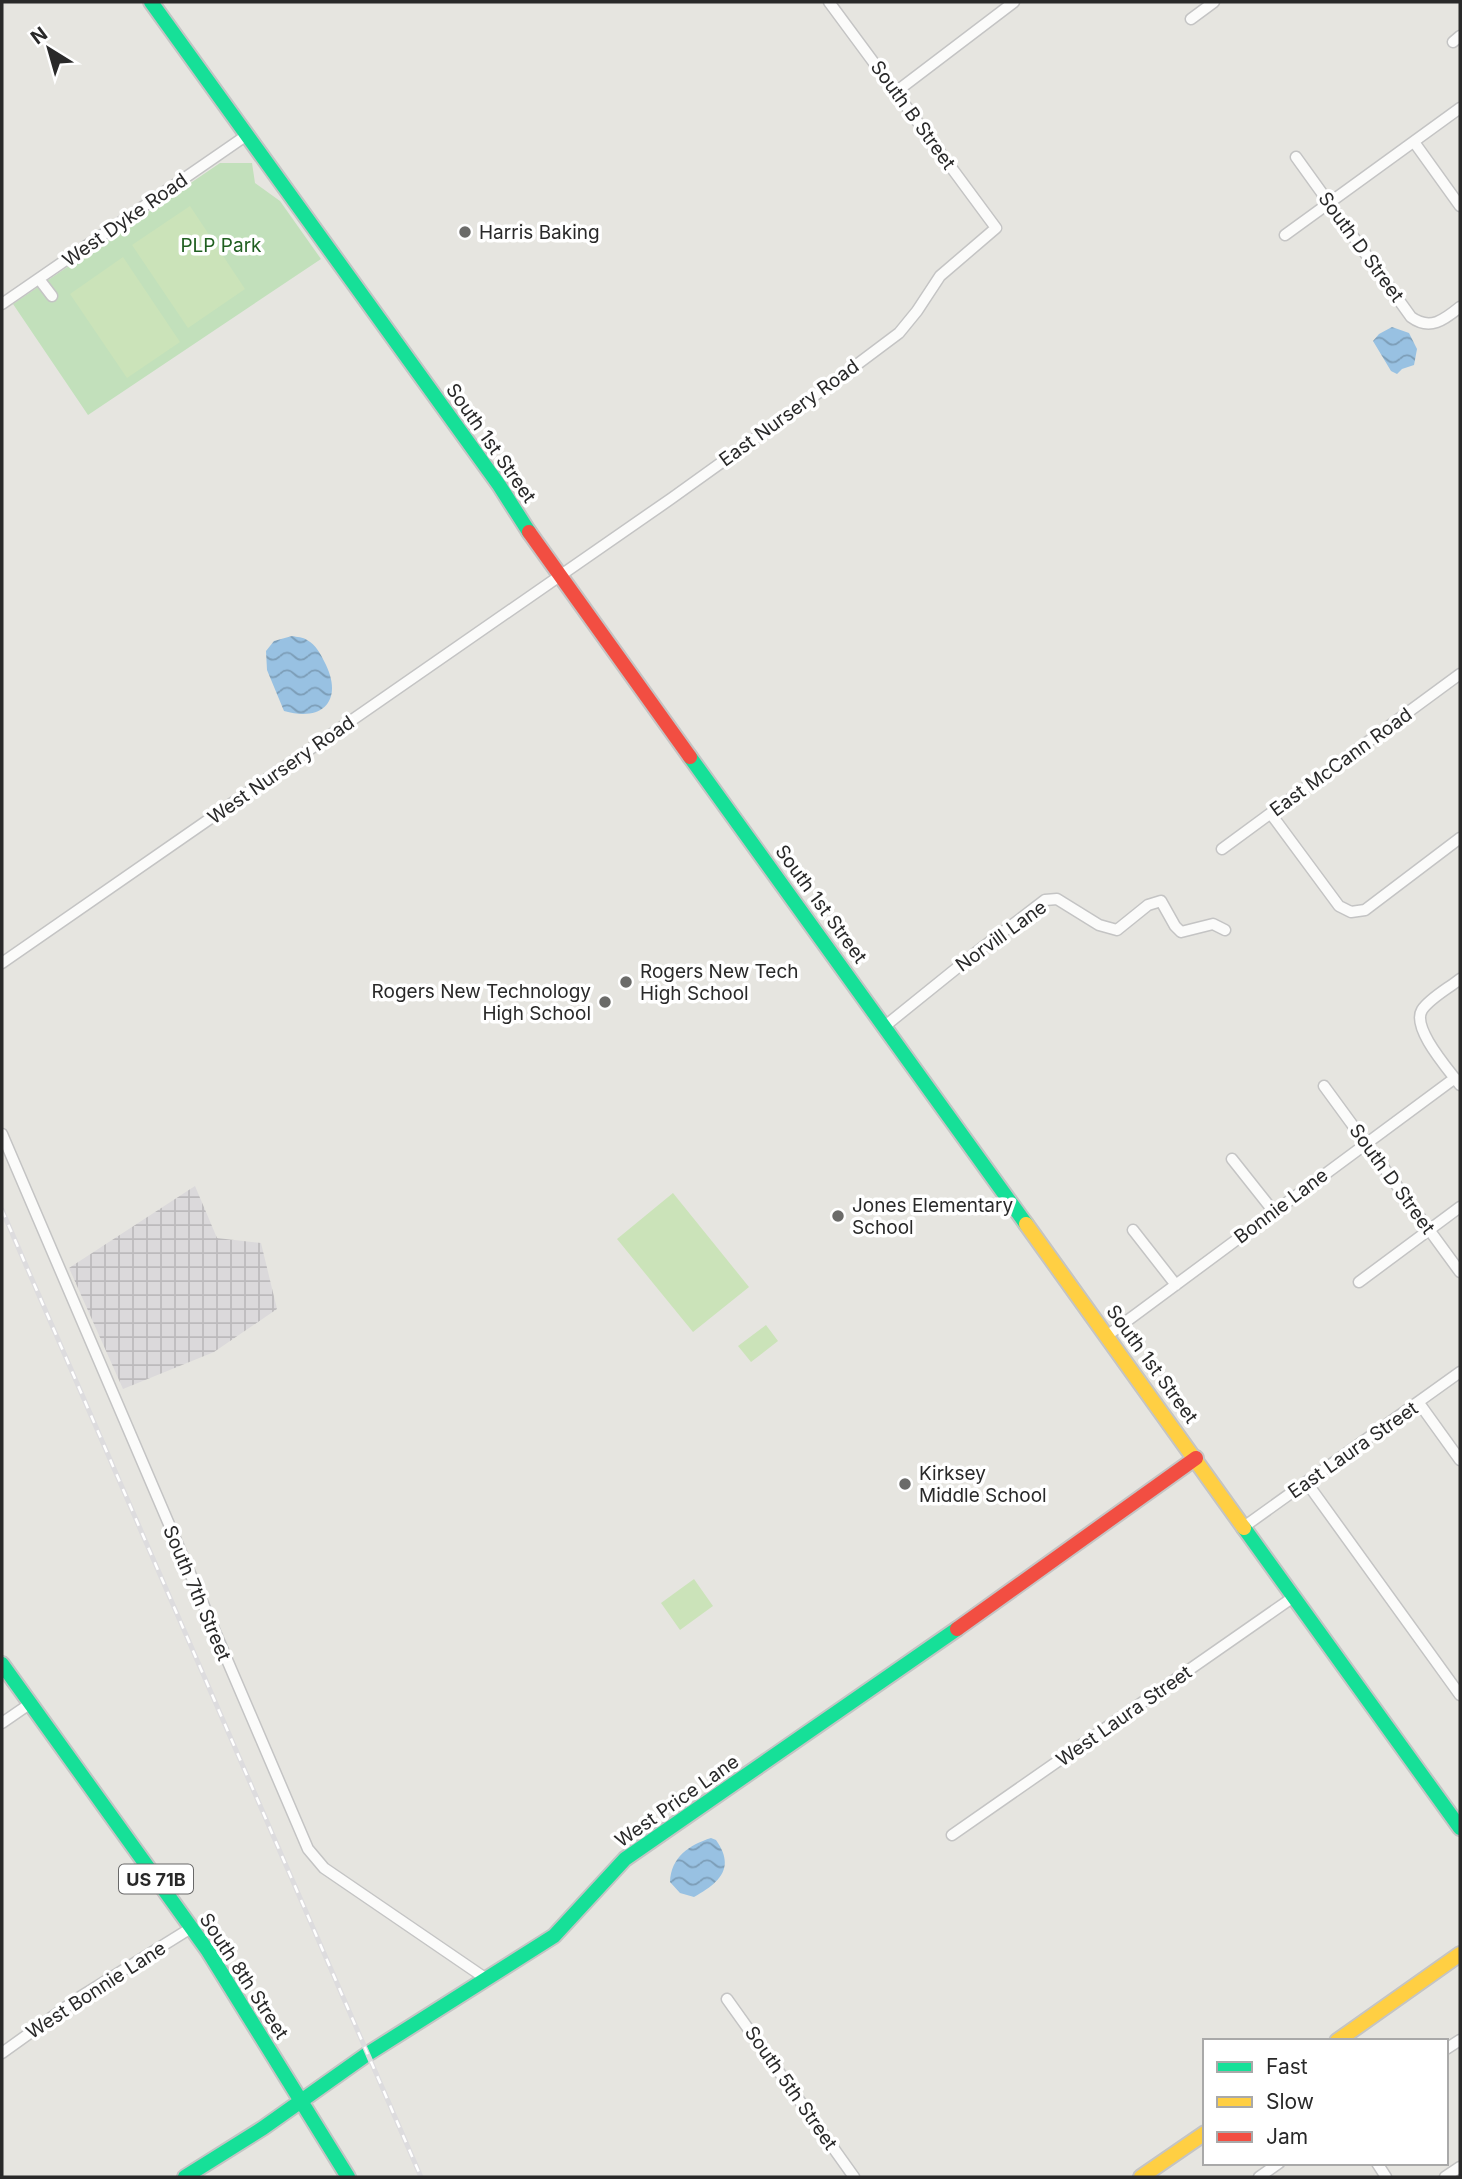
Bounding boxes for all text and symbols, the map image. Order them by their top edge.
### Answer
north arrow [14,14,84,84]
text: N [26,22,52,49]
street label: South B Street [866,56,960,174]
street label: West Dyke Road [58,168,192,272]
street label: South D Street [1313,188,1409,306]
place label: Harris Baking [479,221,600,244]
marker: Harris Baking [457,224,473,240]
park label: PLP Park [180,234,262,257]
street label: East Nursery Road [715,355,863,471]
street label: South 1st Street [441,379,541,507]
street label: East McCann Road [1266,703,1416,821]
street label: West Nursery Road [203,711,359,829]
street label: South 1st Street [770,840,872,968]
street label: Norvill Lane [951,895,1051,977]
place label: Rogers New Tech High School [640,960,799,1005]
marker: Rogers New Tech High School [618,974,634,990]
place label: Rogers New Technology High School [372,980,591,1025]
marker: Rogers New Technology High School [597,994,613,1010]
street label: South D Street [1344,1120,1440,1238]
street label: Bonnie Lane [1230,1163,1332,1249]
place label: Jones Elementary School [852,1194,1013,1239]
marker: Jones Elementary School [830,1208,846,1224]
street label: South 1st Street [1101,1300,1203,1428]
street label: East Laura Street [1284,1397,1422,1503]
place label: Kirksey Middle School [919,1462,1047,1507]
marker: Kirksey Middle School [897,1476,913,1492]
street label: South 7th Street [158,1522,236,1664]
street label: West Laura Street [1052,1661,1196,1771]
street label: West Price Lane [611,1750,743,1852]
road number: US 71B [119,1865,193,1894]
street label: South 8th Street [195,1909,293,2043]
street label: West Bonnie Lane [22,1936,170,2044]
street label: South 5th Street [740,2022,842,2154]
legend [1203,2039,1448,2165]
text: Fast [1266,2054,1308,2079]
text: Slow [1266,2089,1314,2114]
text: Jam [1266,2124,1308,2149]

